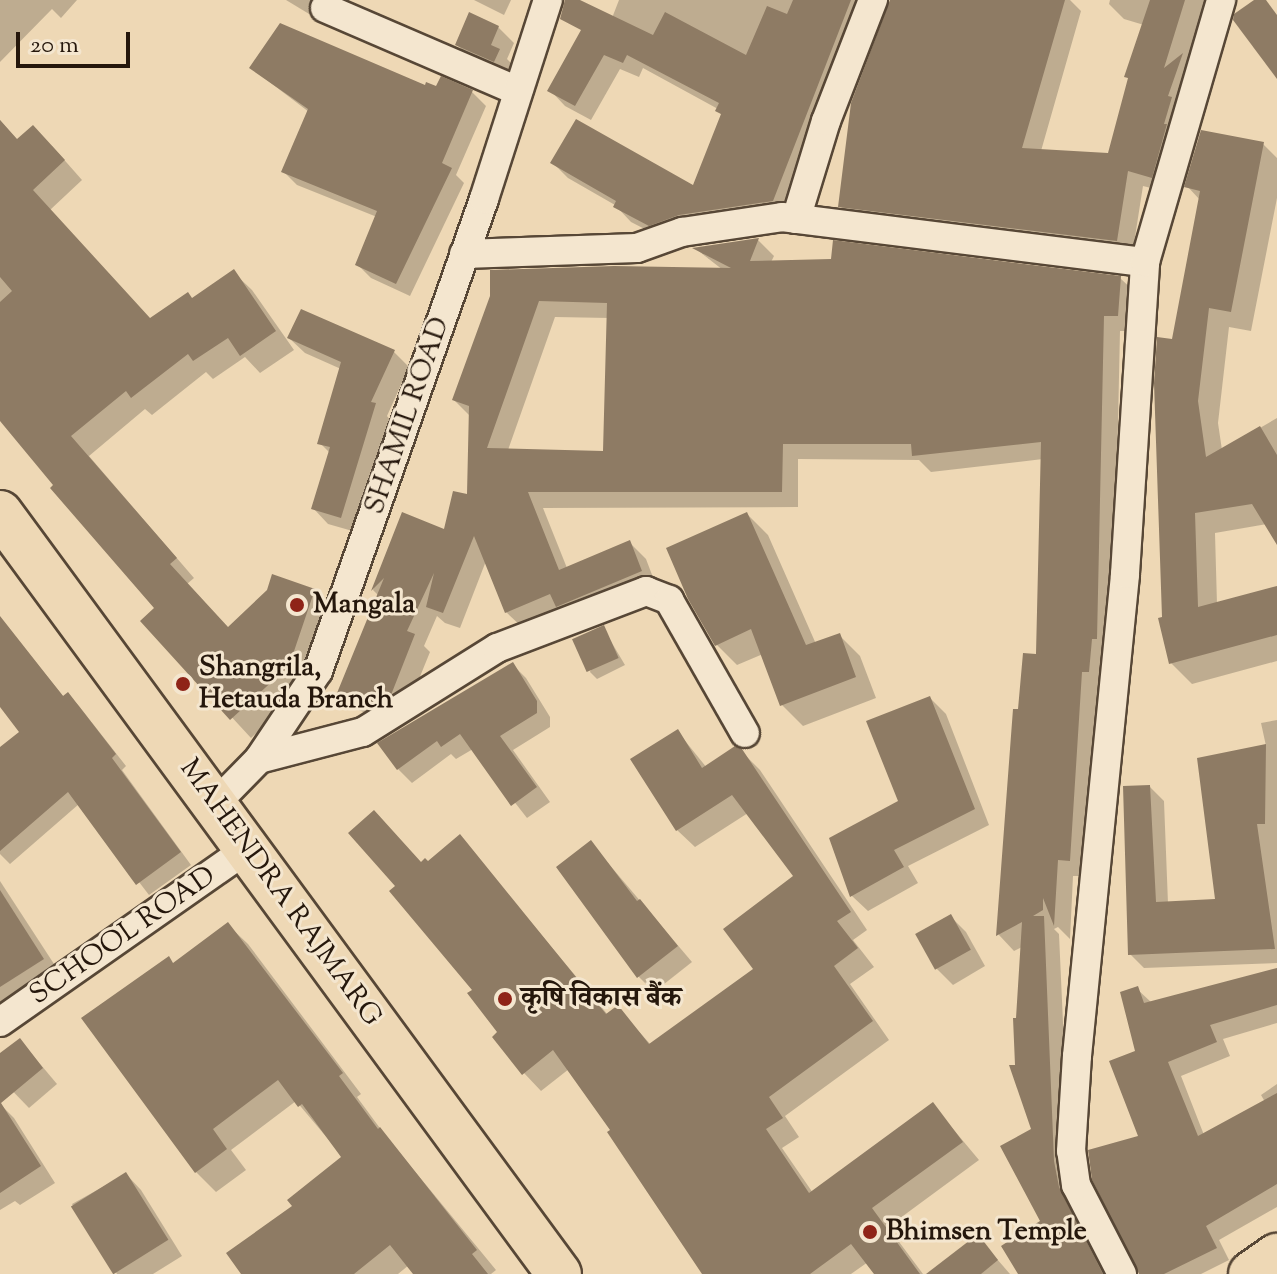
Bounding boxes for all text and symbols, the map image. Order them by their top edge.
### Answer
scale bar [20,16,134,66]
text: 20 m [30,29,79,63]
street label: SHAMIL ROAD [359,313,457,519]
place label: Mangala [313,588,415,622]
marker: Mangala [288,596,306,614]
place label: Shangrila, Hetauda Branch [199,651,393,717]
marker: Shangrila, Hetauda Branch [174,675,192,693]
street label: MAHENDRA RAJMARG [172,753,388,1033]
street label: SCHOOL ROAD [24,859,222,1013]
place label: कृषि विकास बैंक [521,982,681,1016]
marker: कृषि विकास बैंक [496,990,514,1008]
place label: Bhimsen Temple [886,1215,1087,1249]
marker: Bhimsen Temple [861,1223,879,1241]

